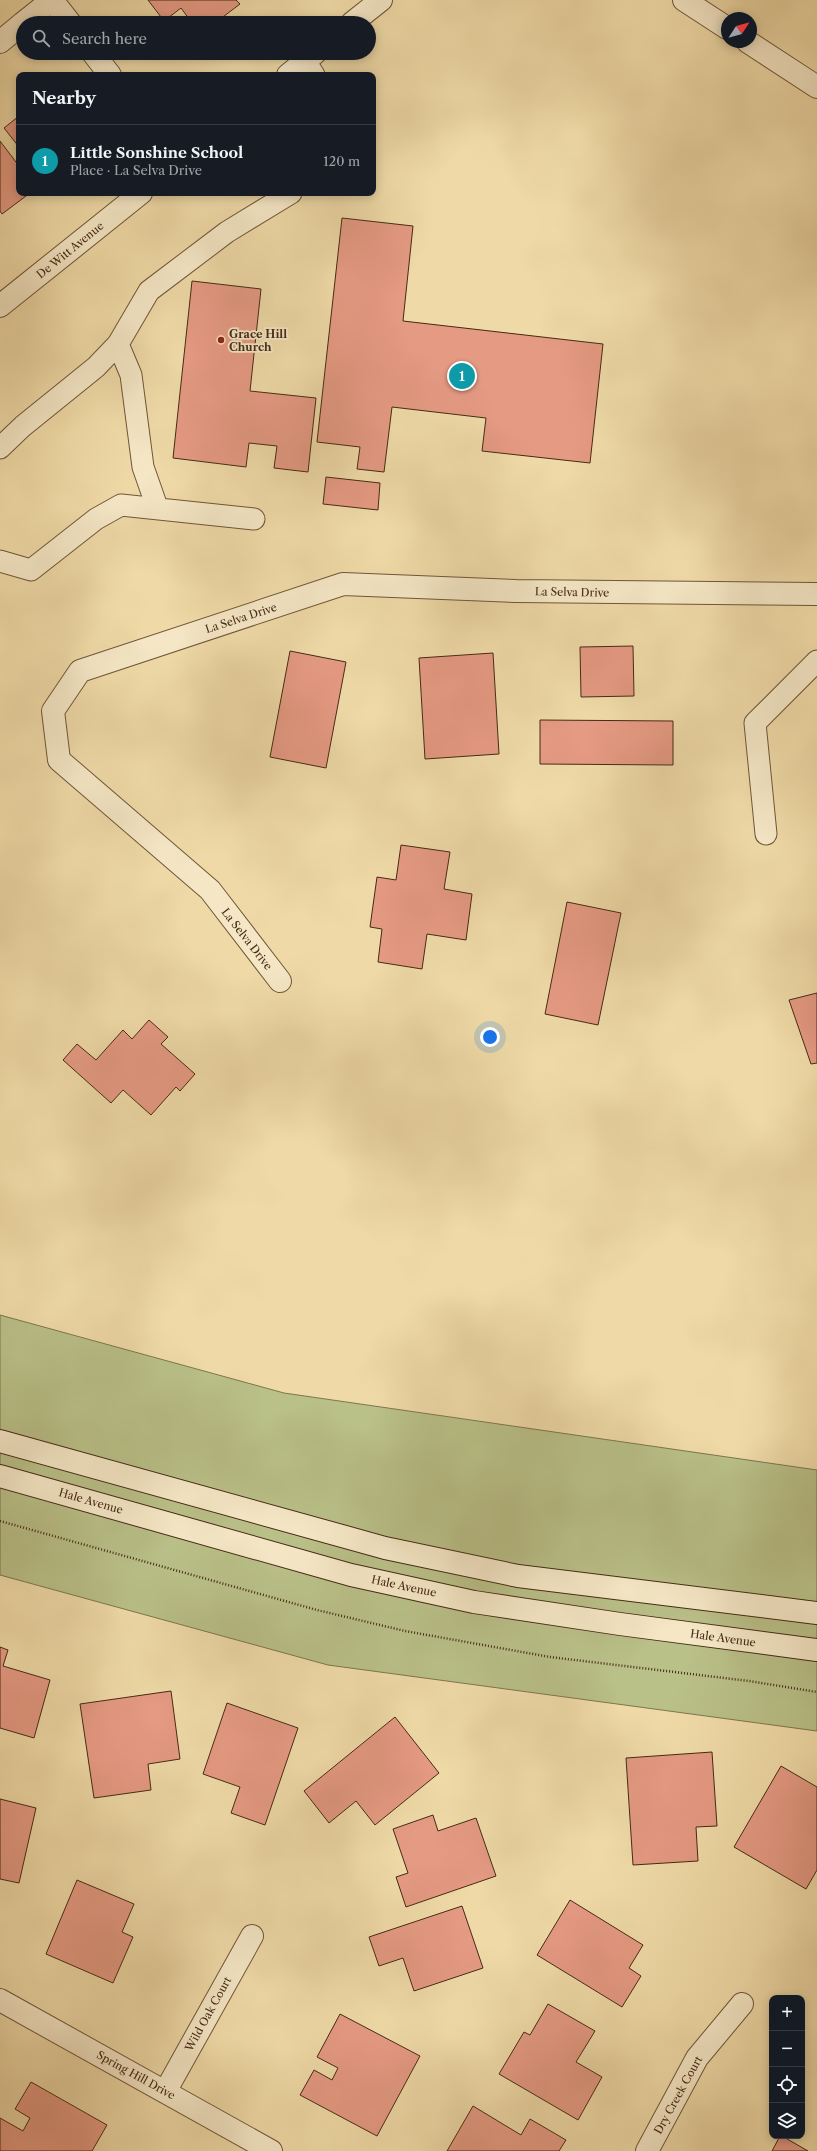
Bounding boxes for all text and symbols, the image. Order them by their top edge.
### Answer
north arrow [721,12,757,48]
search box [16,16,376,60]
icon: search [30,27,52,49]
text: Search here [62,29,147,48]
text: Nearby [32,88,96,108]
text: Little Sonshine School [70,143,243,162]
text: 1 [42,153,48,169]
text: 120 m [323,153,360,169]
text: Place · La Selva Drive [70,162,202,178]
street label: De Witt Avenue [34,219,106,281]
place label: Grace Hill Church [229,327,287,354]
marker: Grace Hill Church [216,335,226,345]
pin: 1 [449,361,475,391]
street label: La Selva Drive [535,584,609,600]
street label: La Selva Drive [203,600,279,636]
street label: La Selva Drive [219,905,275,973]
your location [480,1027,500,1047]
street label: Hale Avenue [57,1485,125,1517]
street label: Hale Avenue [370,1572,438,1600]
street label: Hale Avenue [689,1626,757,1650]
street label: Wild Oak Court [181,1974,234,2054]
map controls [769,1995,805,2139]
button: + [769,1995,805,2031]
button: − [769,2031,805,2067]
street label: Spring Hill Drive [94,2048,178,2102]
street label: Dry Creek Court [651,2053,705,2137]
button: locate [769,2067,805,2103]
button: layers [769,2103,805,2139]

